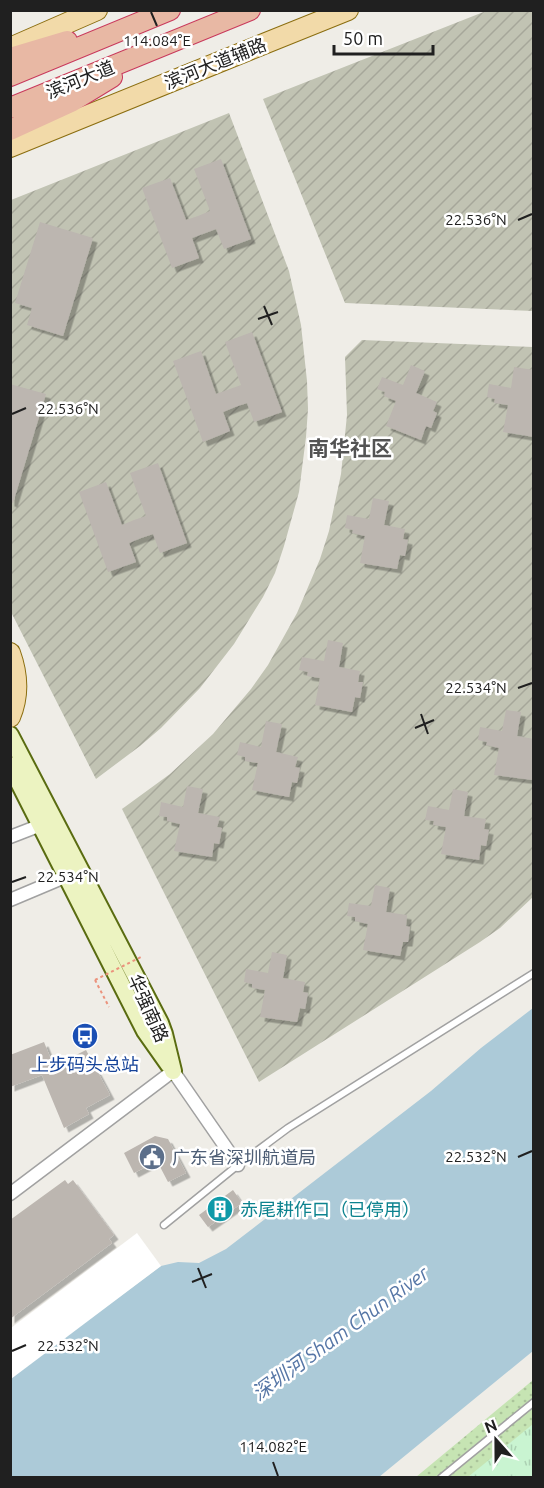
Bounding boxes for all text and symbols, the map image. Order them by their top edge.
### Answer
scale bar [334,18,433,56]
text: 50 m [343,28,383,48]
text: 114.084°E [123,32,191,49]
street label: 滨河大道辅路 [161,33,269,93]
street label: 滨河大道 [43,56,117,102]
text: 22.536°N [445,211,507,228]
text: 22.536°N [37,400,99,417]
district label: 南华社区 [308,436,392,460]
text: 22.534°N [445,679,507,696]
text: 22.534°N [37,868,99,885]
street label: 华强南路 [125,971,173,1045]
bus stop icon: 上步码头总站 [70,1021,100,1051]
place label: 上步码头总站 [31,1054,139,1074]
public building icon: 广东省深圳航道局 [137,1142,167,1172]
place label: 广东省深圳航道局 [172,1147,316,1167]
text: 22.532°N [445,1148,507,1165]
building icon: 赤尾耕作口（已停用） [205,1194,235,1224]
place label: 赤尾耕作口（已停用） [240,1199,420,1219]
water label: 深圳河 Sham Chun River [247,1260,434,1405]
text: 22.532°N [37,1337,99,1354]
north arrow [466,1410,526,1470]
text: N [482,1415,499,1437]
text: 114.082°E [239,1438,307,1455]

